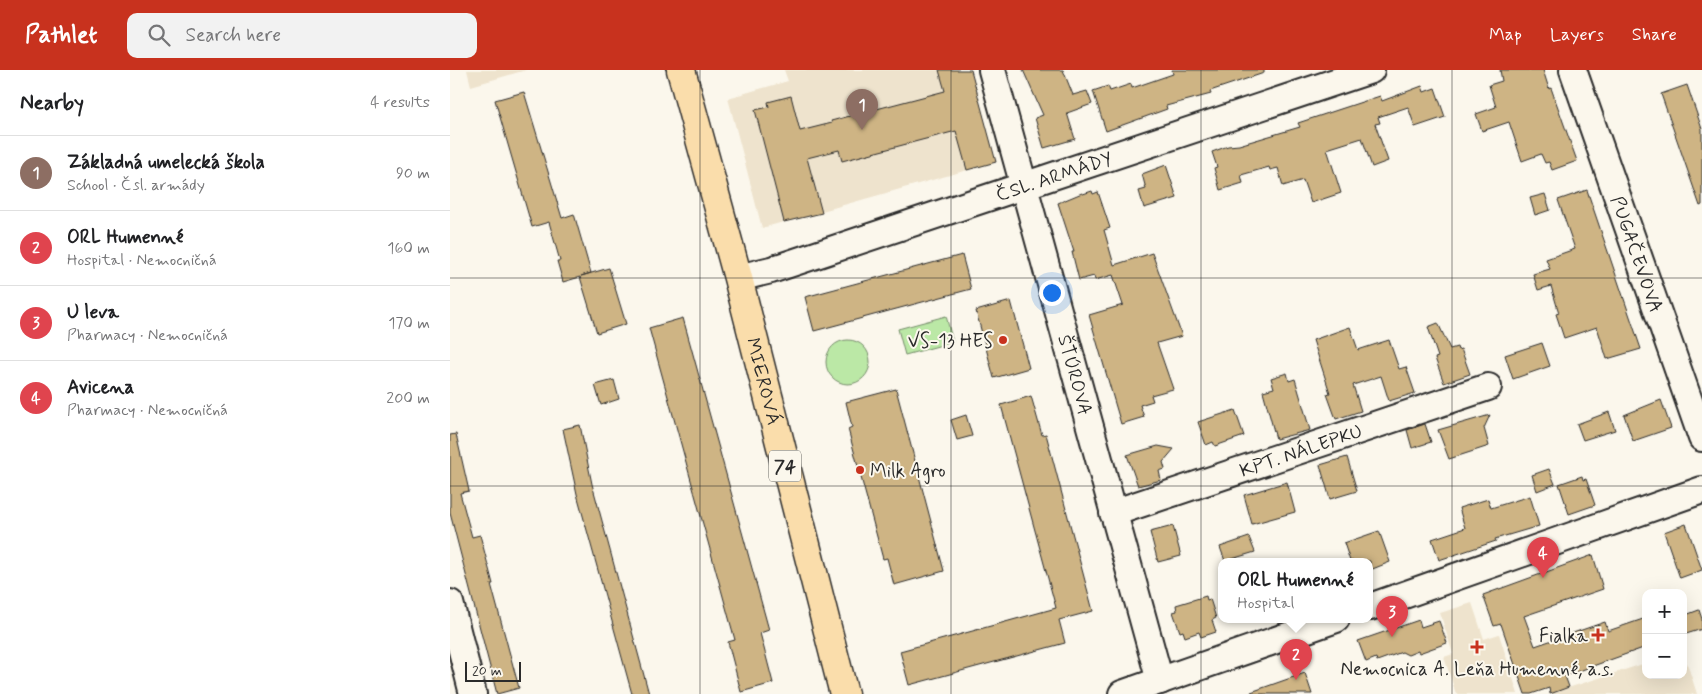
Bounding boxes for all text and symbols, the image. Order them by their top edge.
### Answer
search box [127,13,477,58]
text: Pathlet [25,20,97,51]
icon: search [145,21,173,49]
text: Search here [185,23,281,48]
text: Map [1489,23,1522,47]
text: Layers [1550,23,1604,47]
text: Share [1632,23,1677,47]
text: Nearby [20,89,84,117]
pin: 1 [846,89,878,130]
text: 4 results [370,92,430,113]
street label: ČSL. ARMÁDY [993,146,1116,208]
text: Základná umelecká škola [67,150,265,175]
text: 1 [32,163,40,184]
text: 90 m [396,163,430,184]
text: School · Čsl. armády [67,175,205,196]
street label: PUGAČEVOVA [1604,193,1668,316]
text: ORL Humenné [67,225,184,250]
text: 2 [32,238,40,259]
text: 160 m [387,238,430,259]
text: Hospital · Nemocničná [67,250,217,271]
your location [1039,280,1065,306]
text: U leva [67,300,119,325]
text: 3 [32,313,40,334]
text: 170 m [388,313,430,334]
text: Pharmacy · Nemocničná [67,325,228,346]
place label: VS-13 HES [908,329,993,354]
street label: ŠTÚROVA [1051,332,1097,418]
marker: VS-13 HES [997,334,1009,346]
street label: MIEROVÁ [740,335,787,428]
text: Avicena [67,375,134,400]
text: 4 [31,388,41,409]
text: 200 m [386,388,430,409]
text: Pharmacy · Nemocničná [67,400,228,421]
street label: KPT. NÁLEPKU [1237,419,1366,484]
road number: 74 [769,451,801,482]
place label: Milk Agro [870,459,946,485]
marker: Milk Agro [854,464,866,476]
pin: 4 [1527,537,1559,578]
popup [1218,558,1373,623]
text: ORL Humenné [1237,568,1354,593]
map controls [1642,589,1687,679]
button: + [1642,589,1687,634]
text: Hospital [1237,593,1294,614]
pin: 3 [1376,596,1408,637]
place label: Fialka [1539,624,1589,649]
marker: Fialka [1592,629,1604,641]
button: − [1642,634,1687,679]
pin: 2 [1280,639,1312,680]
marker: Nemocnica A. Leňa Humenné, a.s. [1470,640,1484,654]
place label: Nemocnica A. Leňa Humenné, a.s. [1341,657,1614,682]
scale bar [465,659,521,682]
text: 20 m [472,662,502,680]

